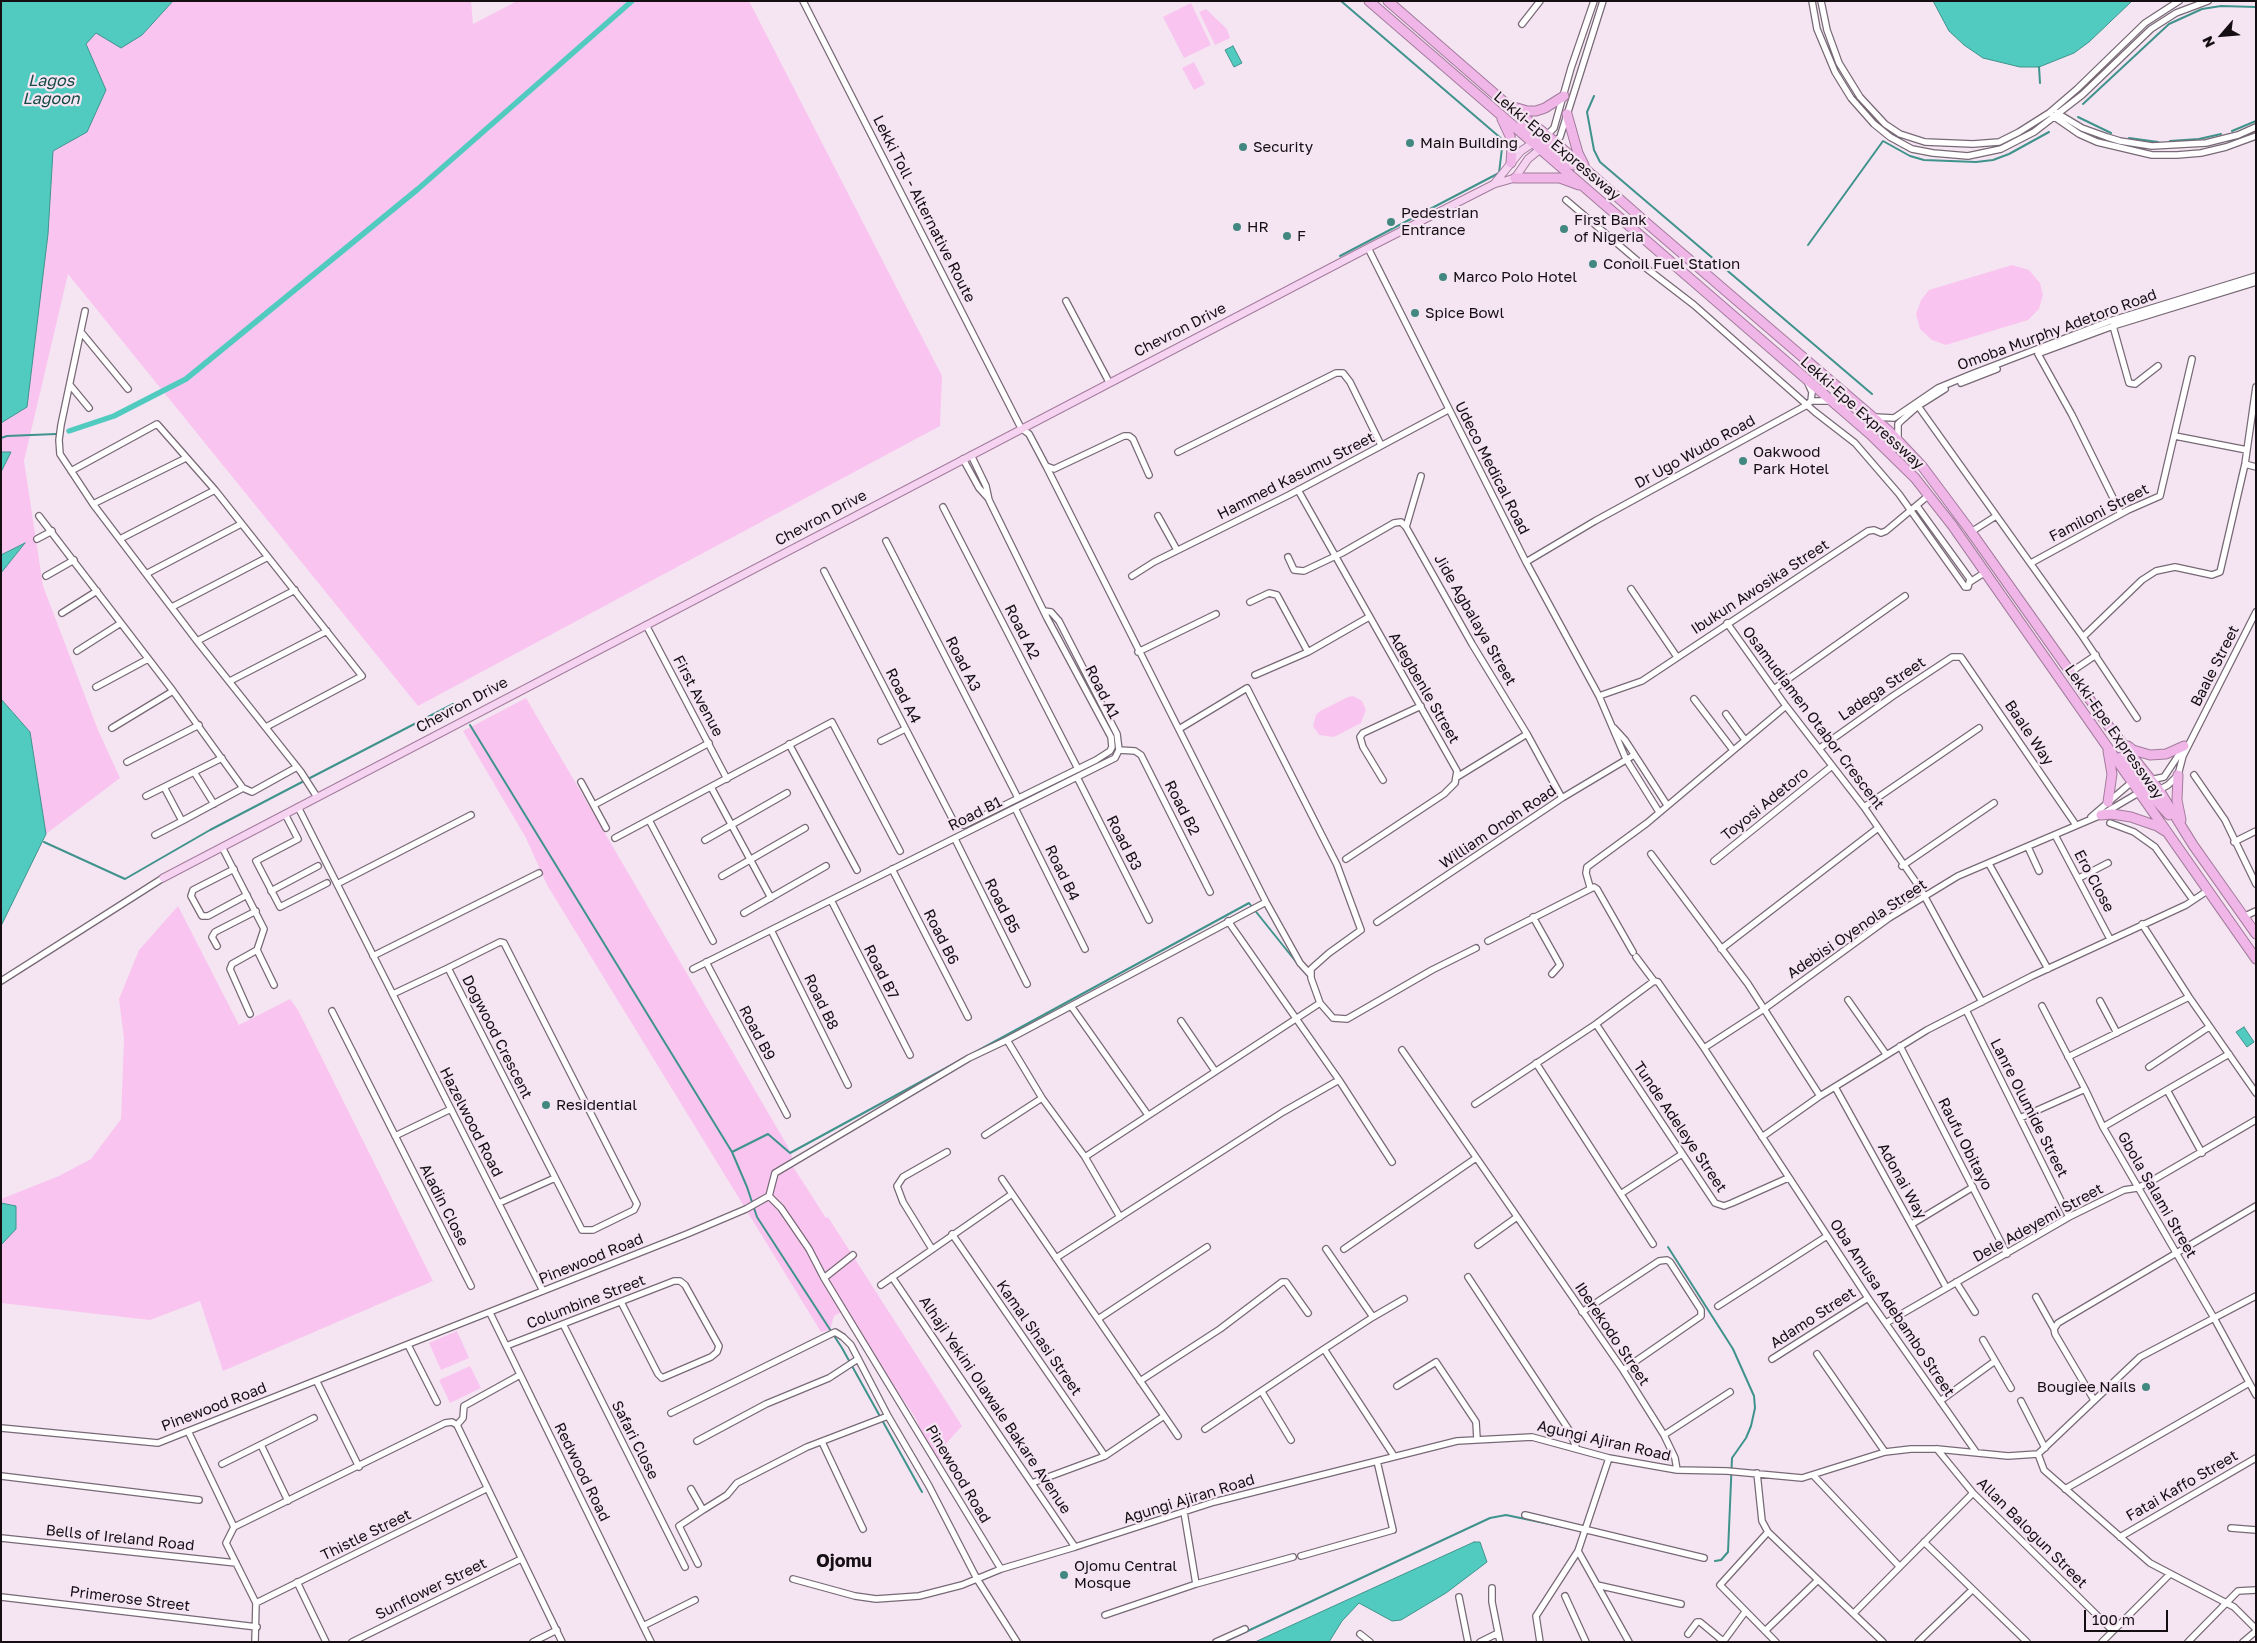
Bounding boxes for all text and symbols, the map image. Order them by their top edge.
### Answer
north arrow [2197,10,2247,60]
text: N [2198,33,2218,51]
water label: Lagos Lagoon [22,71,80,109]
street label: Lekki-Epe Expressway [1490,88,1624,204]
street label: Lekki Toll - Alternative Route [869,113,979,305]
place label: Main Building [1420,134,1518,152]
marker: Main Building [1404,137,1416,149]
place label: Security [1253,138,1313,156]
marker: Security [1237,141,1249,153]
place label: Pedestrian Entrance [1401,204,1479,239]
place label: First Bank of Nigeria [1574,211,1647,246]
marker: Pedestrian Entrance [1385,216,1397,228]
place label: HR [1247,218,1269,236]
marker: HR [1231,221,1243,233]
marker: First Bank of Nigeria [1558,223,1570,235]
place label: F [1297,227,1306,245]
marker: F [1281,230,1293,242]
place label: Conoil Fuel Station [1603,255,1740,273]
marker: Conoil Fuel Station [1587,258,1599,270]
place label: Marco Polo Hotel [1453,268,1577,286]
marker: Marco Polo Hotel [1437,271,1449,283]
street label: Omoba Murphy Adetoro Road [1955,285,2159,375]
street label: Chevron Drive [1131,299,1229,361]
place label: Spice Bowl [1425,304,1504,322]
marker: Spice Bowl [1409,307,1421,319]
street label: Lekki-Epe Expressway [1797,353,1927,473]
street label: Udeco Medical Road [1451,399,1533,537]
street label: Dr Ugo Wudo Road [1632,411,1758,493]
street label: Hammed Kasumu Street [1214,428,1378,524]
place label: Oakwood Park Hotel [1753,443,1829,478]
marker: Oakwood Park Hotel [1737,455,1749,467]
street label: Familoni Street [2046,480,2152,546]
street label: Chevron Drive [772,486,870,550]
street label: Ibukun Awosika Street [1688,536,1832,638]
street label: Jide Agbalaya Street [1430,551,1520,689]
street label: Road A2 [1001,602,1043,662]
street label: Baale Street [2187,622,2243,710]
street label: Osamudiamen Otabor Crescent [1738,623,1888,813]
street label: Adegbenle Street [1385,629,1463,747]
street label: Road A3 [942,633,984,695]
street label: First Avenue [669,652,727,740]
street label: Ladega Street [1835,653,1929,725]
street label: Lekki-Epe Expressway [2061,661,2167,803]
street label: Road A1 [1081,662,1123,722]
street label: Road A4 [881,665,925,727]
street label: Chevron Drive [413,673,511,737]
street label: Baale Way [2001,697,2057,769]
street label: Toyosi Adetoro [1718,763,1812,845]
street label: Road B2 [1161,778,1203,838]
street label: William Onoh Road [1436,781,1560,873]
street label: Road B1 [945,793,1005,835]
street label: Road B3 [1103,812,1145,874]
street label: Road B4 [1041,842,1083,904]
street label: Ero Close [2070,847,2118,915]
street label: Road B5 [981,876,1023,936]
street label: Adebisi Oyenola Street [1784,876,1930,982]
street label: Road B6 [919,906,963,968]
street label: Road B7 [860,942,902,1002]
street label: Road B8 [800,971,842,1033]
street label: Dogwood Crescent [458,972,536,1102]
street label: Road B9 [735,1002,779,1064]
street label: Lanre Olumide Street [1986,1036,2072,1180]
street label: Tunde Adeleye Street [1630,1058,1730,1196]
street label: Hazelwood Road [436,1064,506,1180]
street label: Raufu Obitayo [1934,1095,1996,1193]
place label: Residential [556,1096,637,1114]
marker: Residential [540,1099,552,1111]
street label: Gbola Salami Street [2114,1129,2200,1261]
street label: Adonai Way [1874,1140,1930,1222]
street label: Aladin Close [416,1161,472,1249]
street label: Dele Adeyemi Street [1970,1180,2106,1266]
street label: Oba Amusa Adebambo Street [1826,1216,1958,1400]
street label: Pinewood Road [536,1230,646,1288]
street label: Columbine Street [524,1271,648,1333]
street label: Kamal Shasi Street [993,1277,1085,1399]
street label: Iberekodo Street [1571,1279,1653,1389]
street label: Adamo Street [1767,1284,1859,1352]
street label: Alhaji Yekini Olawale Bakare Avenue [915,1293,1075,1517]
place label: Bougiee Nails [2037,1378,2136,1396]
street label: Pinewood Road [159,1379,269,1435]
marker: Bougiee Nails [2140,1381,2152,1393]
street label: Safari Close [607,1398,663,1482]
street label: Agungi Ajiran Road [1536,1417,1672,1465]
street label: Redwood Road [550,1420,614,1524]
street label: Pinewood Road [922,1422,994,1526]
street label: Fatai Kaffo Street [2123,1447,2241,1525]
street label: Agungi Ajiran Road [1121,1470,1257,1528]
street label: Allan Balogun Street [1973,1474,2091,1592]
street label: Thistle Street [318,1505,414,1565]
street label: Bells of Ireland Road [45,1521,195,1555]
district label: Ojomu [816,1550,872,1572]
street label: Sunflower Street [372,1554,490,1624]
place label: Ojomu Central Mosque [1074,1557,1177,1592]
marker: Ojomu Central Mosque [1058,1569,1070,1581]
street label: Primerose Street [69,1583,191,1615]
scale bar [2087,1600,2171,1632]
text: 100 m [2092,1610,2135,1628]

